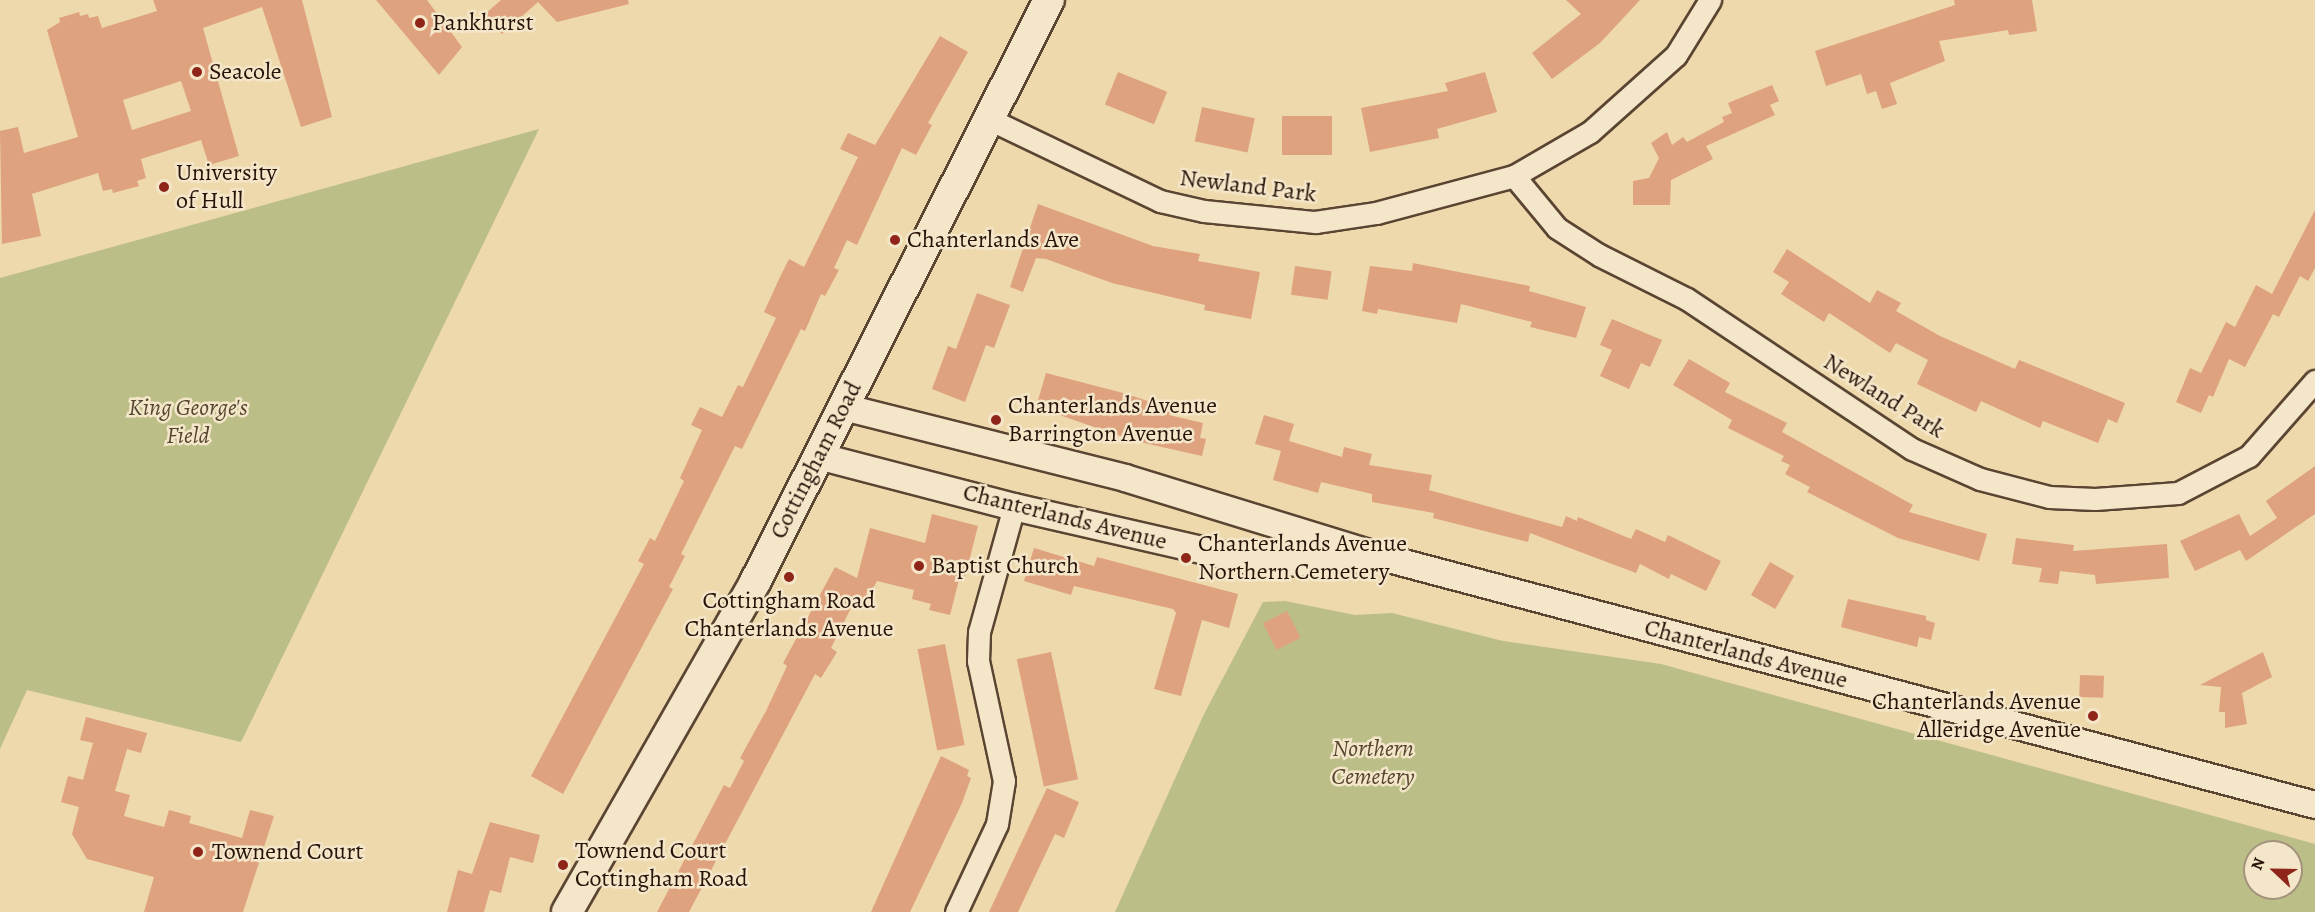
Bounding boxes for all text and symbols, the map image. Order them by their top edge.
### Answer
place label: Pankhurst [432,9,534,37]
marker: Pankhurst [413,16,427,30]
place label: Seacole [209,58,282,86]
marker: Seacole [190,65,204,79]
place label: University of Hull [176,159,277,215]
street label: Newland Park [1178,163,1318,209]
marker: University of Hull [157,180,171,194]
place label: Chanterlands Ave [907,226,1079,254]
marker: Chanterlands Ave [888,233,902,247]
street label: Newland Park [1818,347,1950,445]
street label: Cottingham Road [764,376,868,544]
place label: Chanterlands Avenue Barrington Avenue [1008,392,1217,448]
park label: King George's Field [128,394,248,450]
marker: Chanterlands Avenue Barrington Avenue [989,413,1003,427]
street label: Chanterlands Avenue [960,478,1170,556]
place label: Chanterlands Avenue Northern Cemetery [1198,530,1407,586]
marker: Chanterlands Avenue Northern Cemetery [1179,551,1193,565]
place label: Baptist Church [931,552,1079,580]
marker: Baptist Church [912,559,926,573]
marker: Cottingham Road Chanterlands Avenue [782,570,796,584]
place label: Cottingham Road Chanterlands Avenue [685,587,893,643]
street label: Chanterlands Avenue [1641,613,1851,695]
place label: Chanterlands Avenue Alleridge Avenue [1872,688,2081,744]
marker: Chanterlands Avenue Alleridge Avenue [2086,709,2100,723]
park label: Northern Cemetery [1331,735,1415,791]
place label: Townend Court Cottingham Road [575,837,748,893]
place label: Townend Court [212,838,363,866]
north arrow [2243,840,2303,900]
marker: Townend Court [189,843,207,861]
text: N [2246,854,2271,874]
marker: Townend Court Cottingham Road [556,858,570,872]

